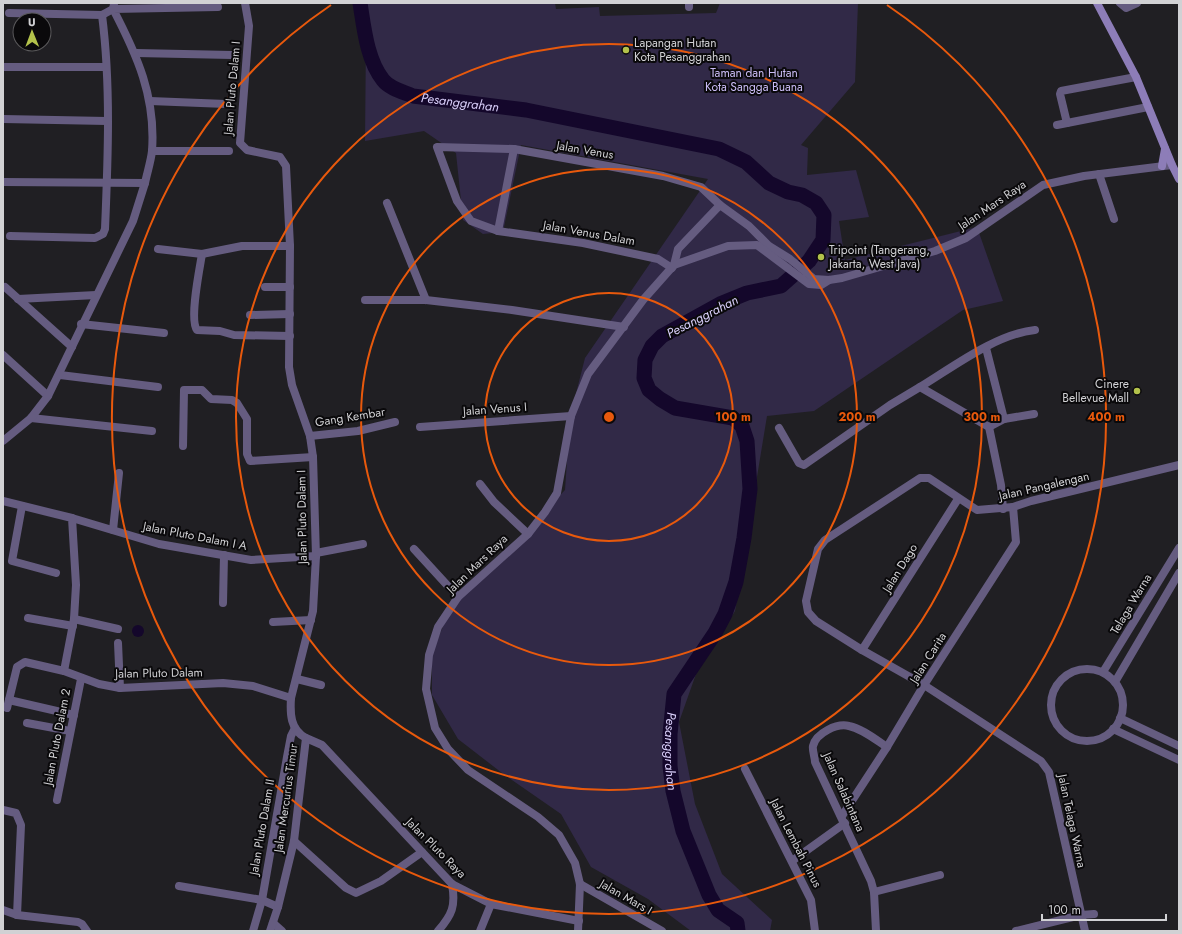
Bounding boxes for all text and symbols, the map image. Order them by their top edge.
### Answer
north arrow [12,12,52,52]
text: U [28,14,36,30]
place label: Lapangan Hutan Kota Pesanggrahan [634,34,730,66]
street label: Jalan Pluto Dalam I [219,40,245,138]
marker: Lapangan Hutan Kota Pesanggrahan [621,45,631,55]
park label: Taman dan Hutan Kota Sangga Buana [705,64,803,96]
water label: Pesanggrahan [420,88,500,117]
street label: Jalan Venus [553,136,615,164]
street label: Jalan Mars Raya [953,175,1030,236]
street label: Jalan Venus Dalam [540,216,636,250]
place label: Tripoint (Tangerang, Jakarta, West Java) [827,241,930,273]
marker: Tripoint (Tangerang, Jakarta, West Java) [816,252,826,262]
water label: Pesanggrahan [663,290,742,343]
place label: Cinere Bellevue Mall [1062,375,1129,407]
marker: Cinere Bellevue Mall [1132,386,1142,396]
street label: Jalan Venus I [460,398,528,420]
street label: Gang Kembar [314,402,387,431]
text: 100 m [715,408,751,426]
text: 200 m [838,408,876,426]
text: 300 m [964,408,1001,426]
text: 400 m [1087,408,1125,426]
centre of rings [602,410,616,424]
street label: Jalan Pangalengan [995,467,1091,506]
street label: Jalan Pluto Dalam I [292,470,312,566]
street label: Jalan Pluto Dalam I A [139,517,249,555]
street label: Jalan Mars Raya [441,530,512,599]
street label: Jalan Dago [877,540,922,598]
street label: Telaga Warna [1106,570,1156,638]
street label: Jalan Carita [904,629,951,689]
street label: Jalan Pluto Dalam [113,663,203,683]
street label: Jalan Pluto Dalam 2 [38,687,75,789]
water label: Pesanggrahan [660,711,682,792]
street label: Jalan Mercurius Timur [269,742,303,855]
street label: Jalan Salabintana [818,748,870,835]
street label: Jalan Telaga Warna [1053,771,1091,870]
street label: Jalan Pluto Dalam II [244,778,279,878]
street label: Jalan Lembah Pinus [765,794,826,891]
street label: Jalan Pluto Raya [400,812,471,883]
street label: Jalan Mars I [595,874,656,919]
scale bar [1042,896,1166,922]
text: 100 m [1048,901,1081,919]

